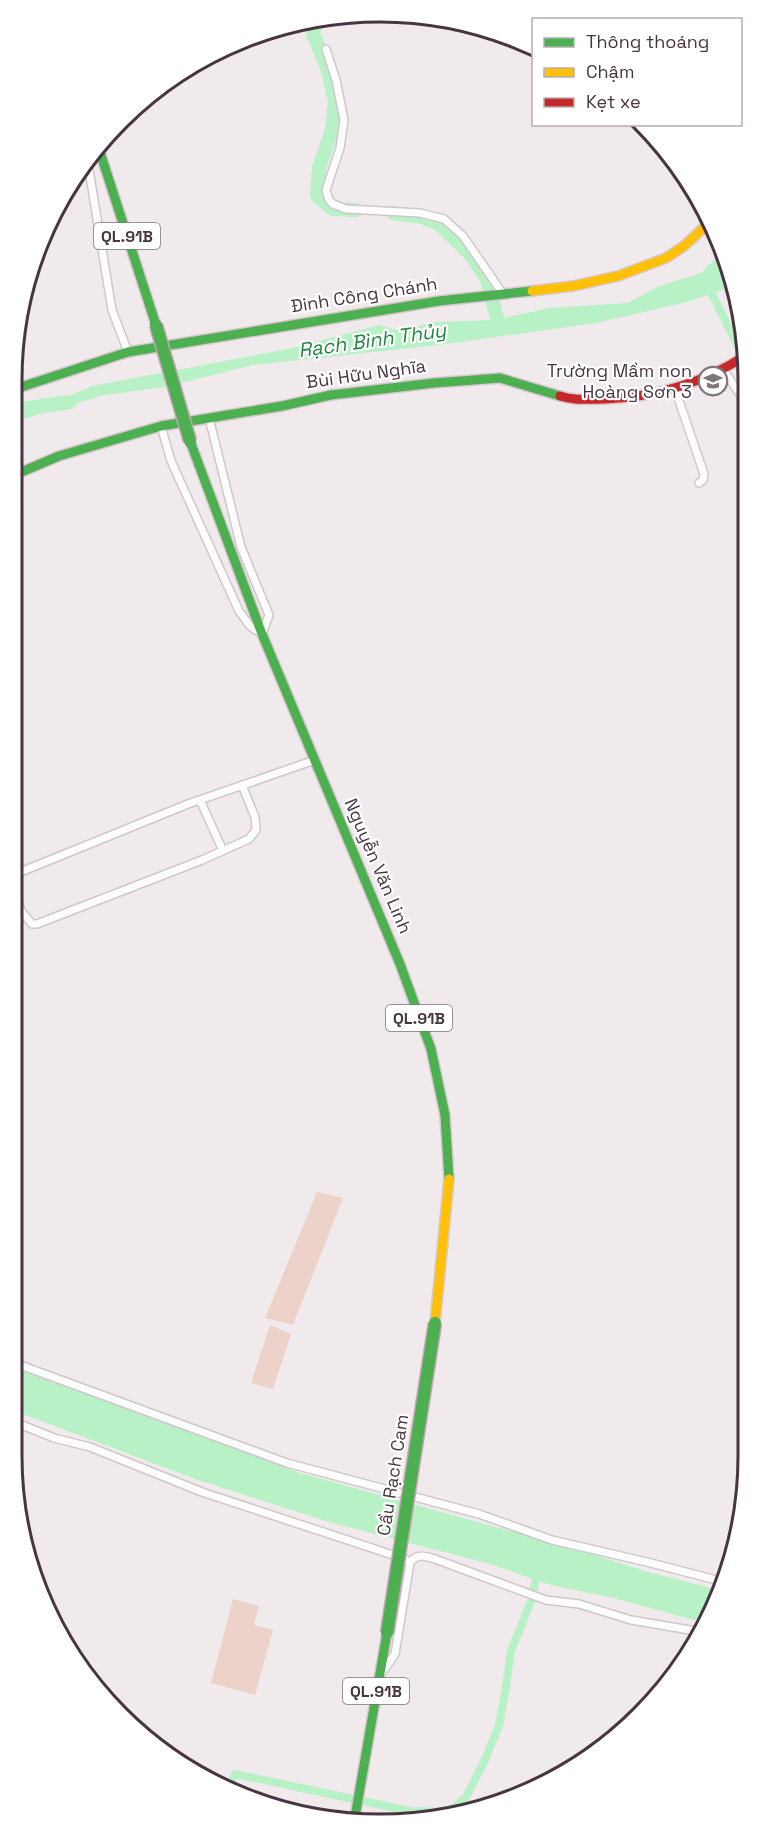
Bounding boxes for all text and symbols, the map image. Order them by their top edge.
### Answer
legend [532,18,742,126]
text: Thông thoáng [586,30,709,53]
text: Chậm [586,60,634,83]
text: Kẹt xe [586,90,641,113]
road number: QL.91B [94,223,160,249]
street label: Đinh Công Chánh [289,272,439,317]
water label: Rạch Bình Thủy [297,317,449,363]
street label: Bùi Hữu Nghĩa [305,354,427,393]
place label: Trường Mầm non Hoàng Sơn 3 [547,359,692,403]
school or university icon: Trường Mầm non Hoàng Sơn 3 [697,365,729,397]
street label: Nguyễn Văn Linh [340,795,417,937]
road number: QL.91B [386,1005,452,1031]
street label: Cầu Rạch Cam [372,1413,413,1537]
road number: QL.91B [343,1678,409,1704]

